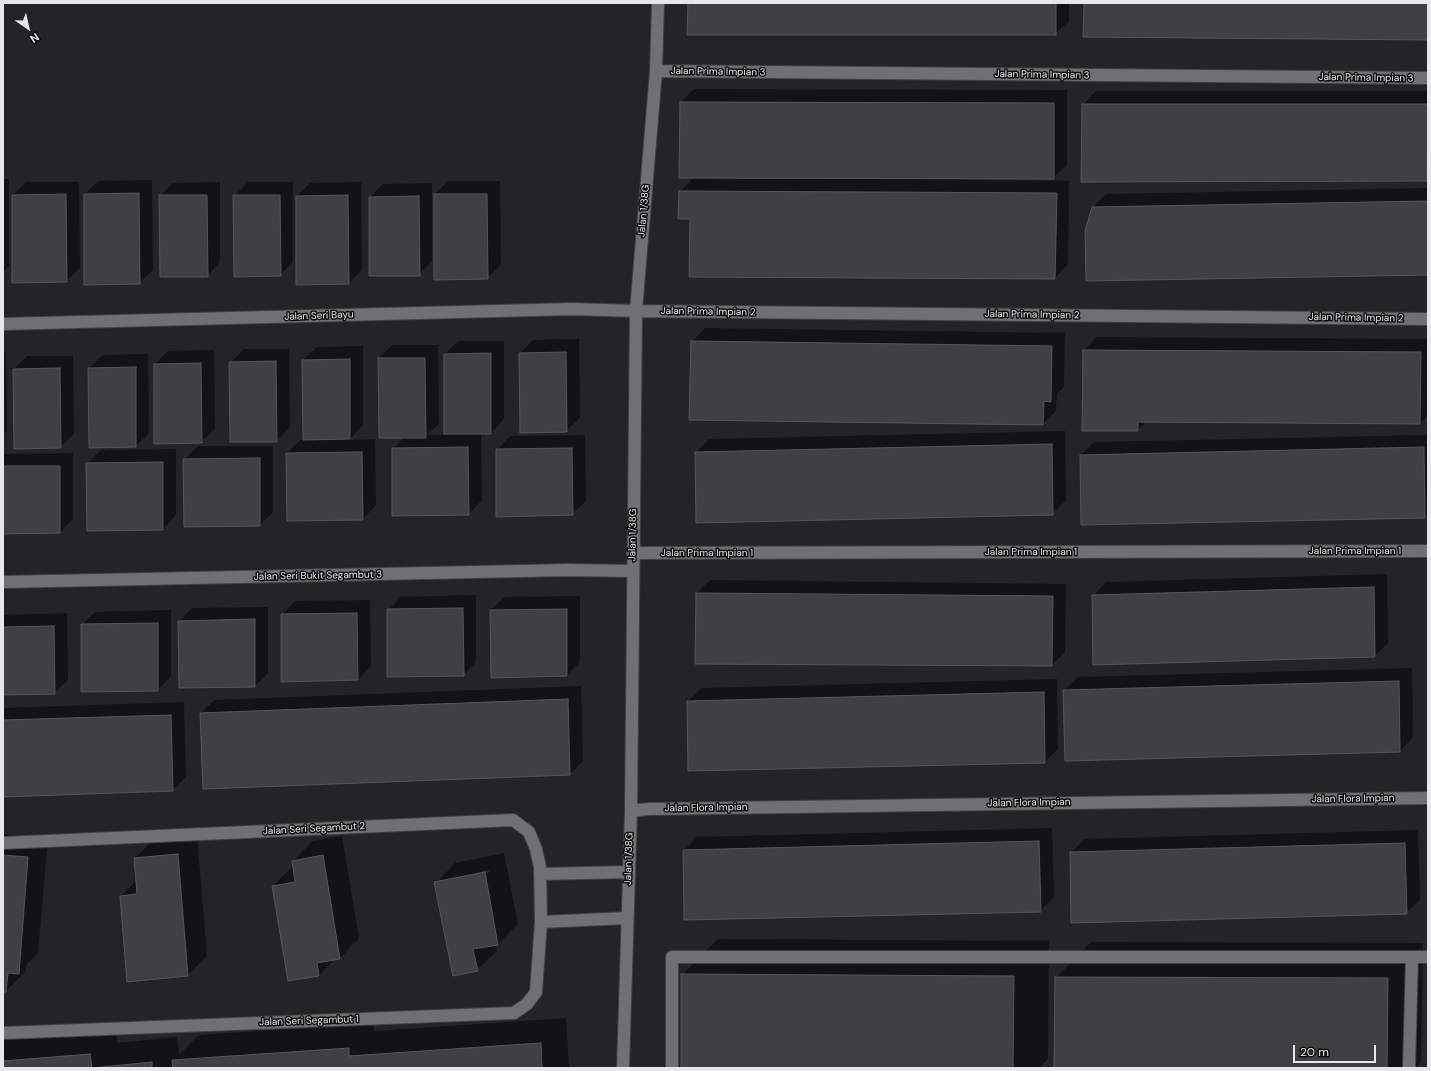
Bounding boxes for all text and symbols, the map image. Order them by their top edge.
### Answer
north arrow [8,8,48,48]
text: N [27,30,42,46]
street label: Jalan Prima Impian 3 [670,65,766,79]
street label: Jalan Prima Impian 3 [994,68,1090,82]
street label: Jalan Prima Impian 3 [1318,71,1414,85]
street label: Jalan 1/38G [636,184,652,238]
street label: Jalan Prima Impian 2 [660,305,756,319]
street label: Jalan Prima Impian 2 [984,308,1080,322]
street label: Jalan Seri Bayu [284,309,354,323]
street label: Jalan Prima Impian 2 [1308,311,1404,325]
street label: Jalan 1/38G [627,509,639,561]
street label: Jalan Prima Impian 1 [1309,545,1401,557]
street label: Jalan Prima Impian 1 [985,546,1077,558]
street label: Jalan Prima Impian 1 [661,547,753,559]
street label: Jalan Seri Bukit Segambut 3 [254,569,382,583]
street label: Jalan Flora Impian [1311,792,1395,806]
street label: Jalan Flora Impian [987,796,1071,810]
street label: Jalan Flora Impian [664,801,748,815]
street label: Jalan Seri Segambut 2 [263,820,365,838]
street label: Jalan 1/38G [622,832,636,886]
street label: Jalan Seri Segambut 1 [259,1013,359,1029]
scale bar [1295,1037,1378,1063]
text: 20 m [1300,1044,1329,1060]

